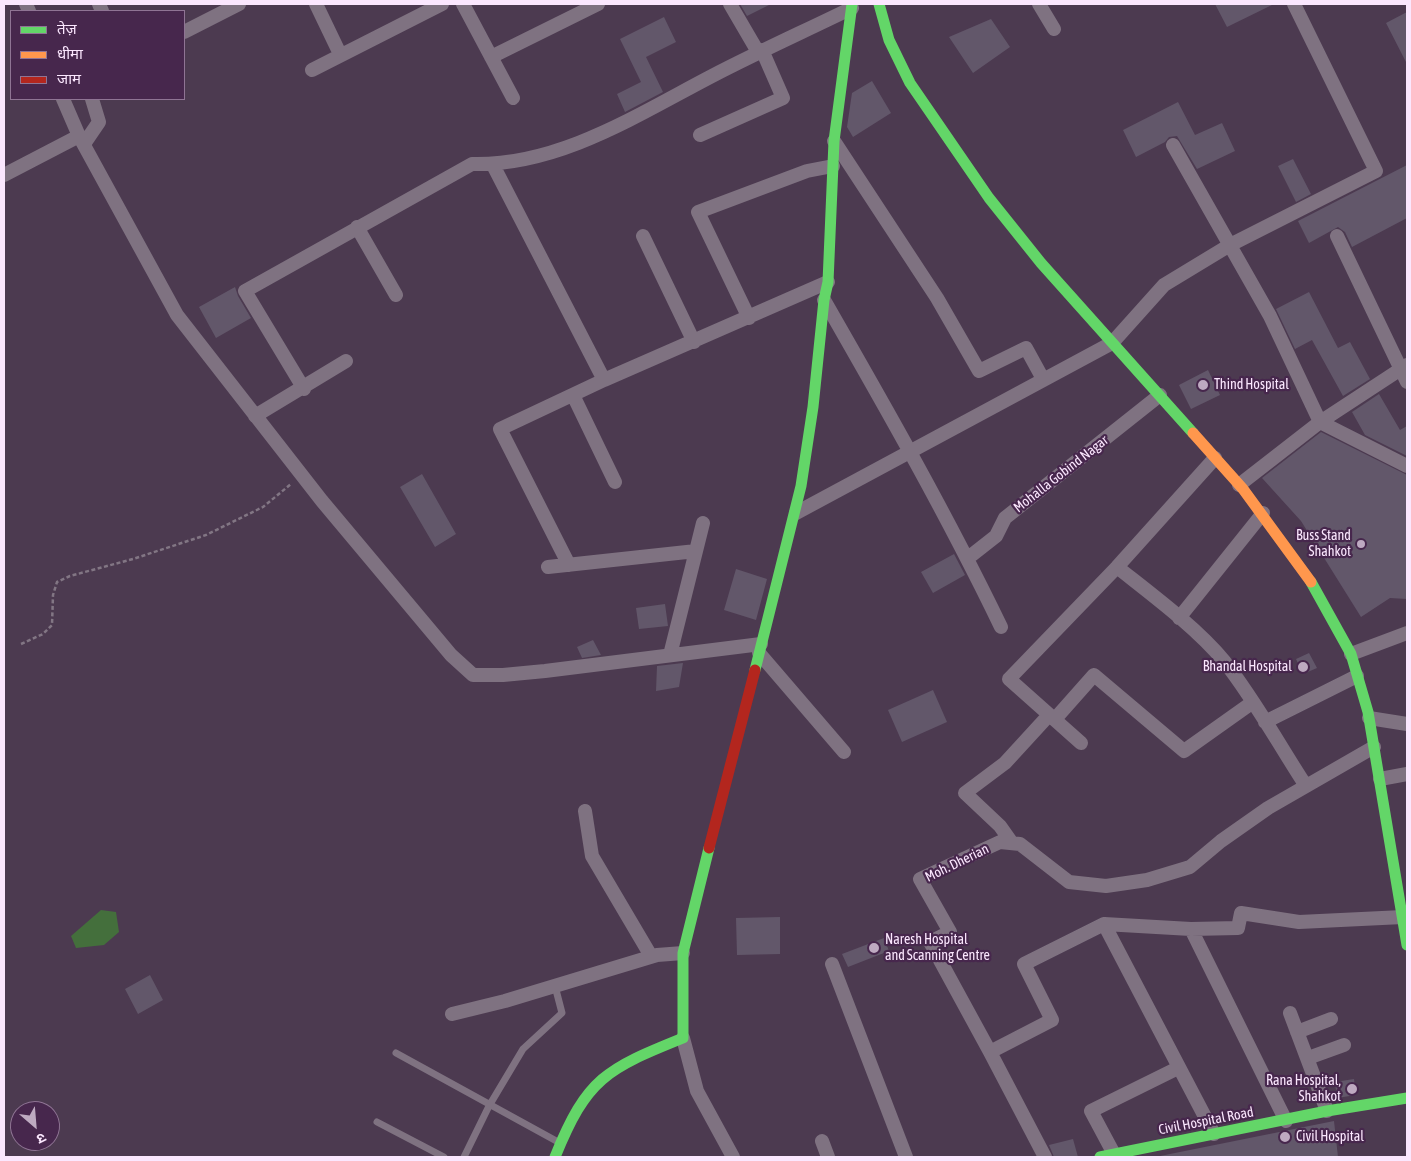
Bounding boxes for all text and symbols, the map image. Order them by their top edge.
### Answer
legend [10,10,185,100]
text: तेज़ [57,20,77,37]
text: धीमा [57,45,83,62]
text: जाम [57,70,81,87]
place label: Thind Hospital [1214,377,1289,393]
marker: Thind Hospital [1196,378,1210,392]
street label: Mohalla Gobind Nagar [1010,432,1112,516]
place label: Buss Stand Shahkot [1296,528,1351,560]
marker: Buss Stand Shahkot [1355,538,1367,550]
place label: Bhandal Hospital [1203,659,1292,675]
marker: Bhandal Hospital [1296,660,1310,674]
street label: Moh. Dherian [922,840,992,886]
place label: Naresh Hospital and Scanning Centre [885,932,990,964]
marker: Naresh Hospital and Scanning Centre [867,941,881,955]
place label: Rana Hospital, Shahkot [1266,1073,1341,1106]
marker: Rana Hospital, Shahkot [1345,1082,1359,1096]
north arrow [10,1101,60,1151]
street label: Civil Hospital Road [1157,1104,1255,1138]
text: उ [34,1129,49,1147]
place label: Civil Hospital [1296,1129,1364,1145]
marker: Civil Hospital [1278,1130,1292,1144]

